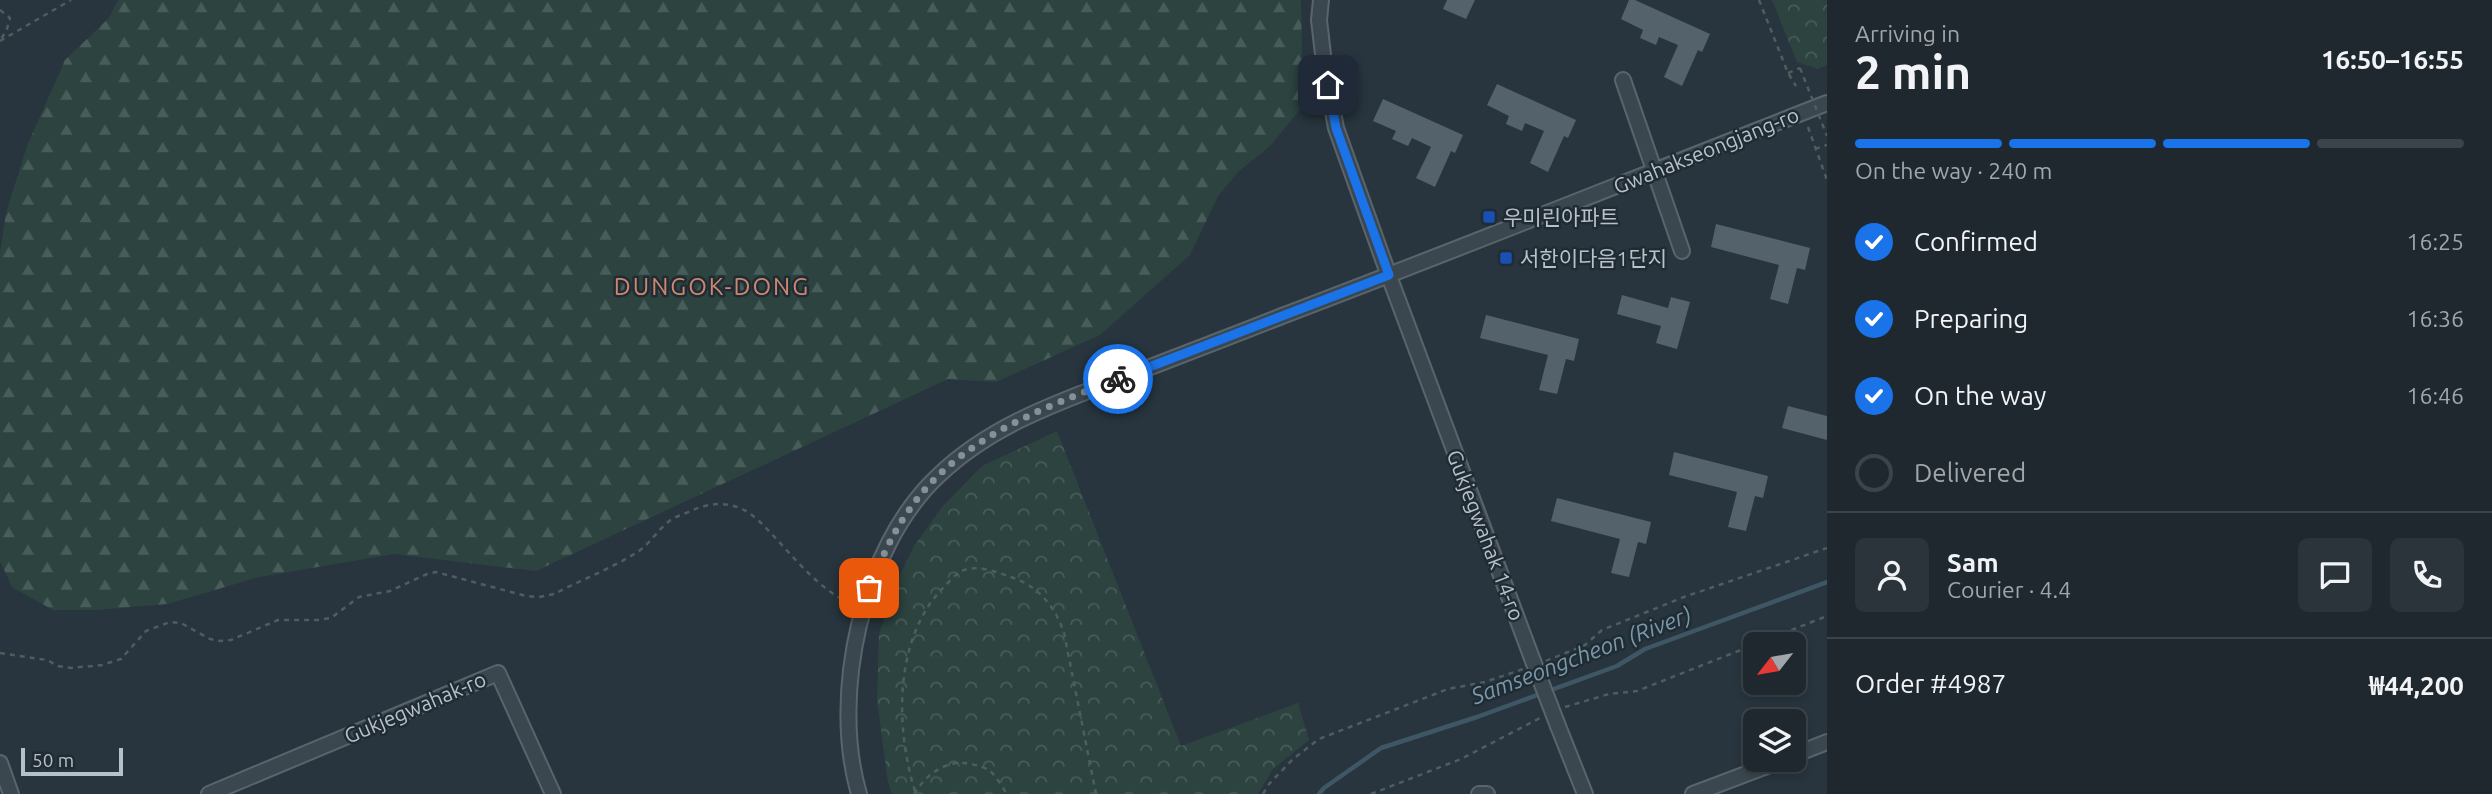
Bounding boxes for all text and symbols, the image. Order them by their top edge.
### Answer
text: Arriving in [1855,21,1960,46]
text: 16:50–16:55 [2321,45,2464,74]
text: 2 min [1855,46,1971,98]
pin [1298,55,1358,115]
icon: home [1309,66,1347,104]
street label: Gwahakseongjang-ro [1610,102,1802,198]
text: On the way · 240 m [1855,158,2052,183]
place label: 우미린아파트 [1503,205,1619,229]
marker: 우미린아파트 [1481,209,1497,225]
icon: check [1855,223,1893,261]
text: Confirmed [1914,227,2038,256]
text: 16:25 [2406,229,2464,254]
place label: 서한이다음1단지 [1520,246,1667,270]
marker: 서한이다음1단지 [1498,250,1514,266]
district label: DUNGOK-DONG [614,273,810,300]
icon: check [1855,300,1893,338]
text: Preparing [1914,304,2028,333]
text: 16:36 [2406,306,2464,331]
courier [1083,344,1153,414]
icon: bike [1099,360,1137,398]
icon: check [1855,377,1893,415]
text: On the way [1914,381,2046,410]
text: 16:46 [2406,383,2464,408]
street label: Gukjegwahak 14-ro [1442,446,1530,624]
text: Delivered [1914,458,2026,487]
button: person [1855,538,1929,612]
button: chat [2298,538,2372,612]
button: phone [2390,538,2464,612]
text: Sam [1947,548,1999,577]
pin [839,558,899,618]
icon: bag [850,569,888,607]
text: Courier · 4.4 [1947,577,2071,602]
water label: Samseongcheon (River) [1467,601,1695,710]
north arrow [1743,632,1806,695]
map controls [1743,632,1806,772]
street label: Gukjegwahak-ro [341,666,489,748]
text: Order #4987 [1855,669,2006,698]
text: ₩44,200 [2369,671,2464,700]
button: layers [1743,709,1806,772]
scale bar [21,745,122,777]
text: 50 m [32,749,74,771]

